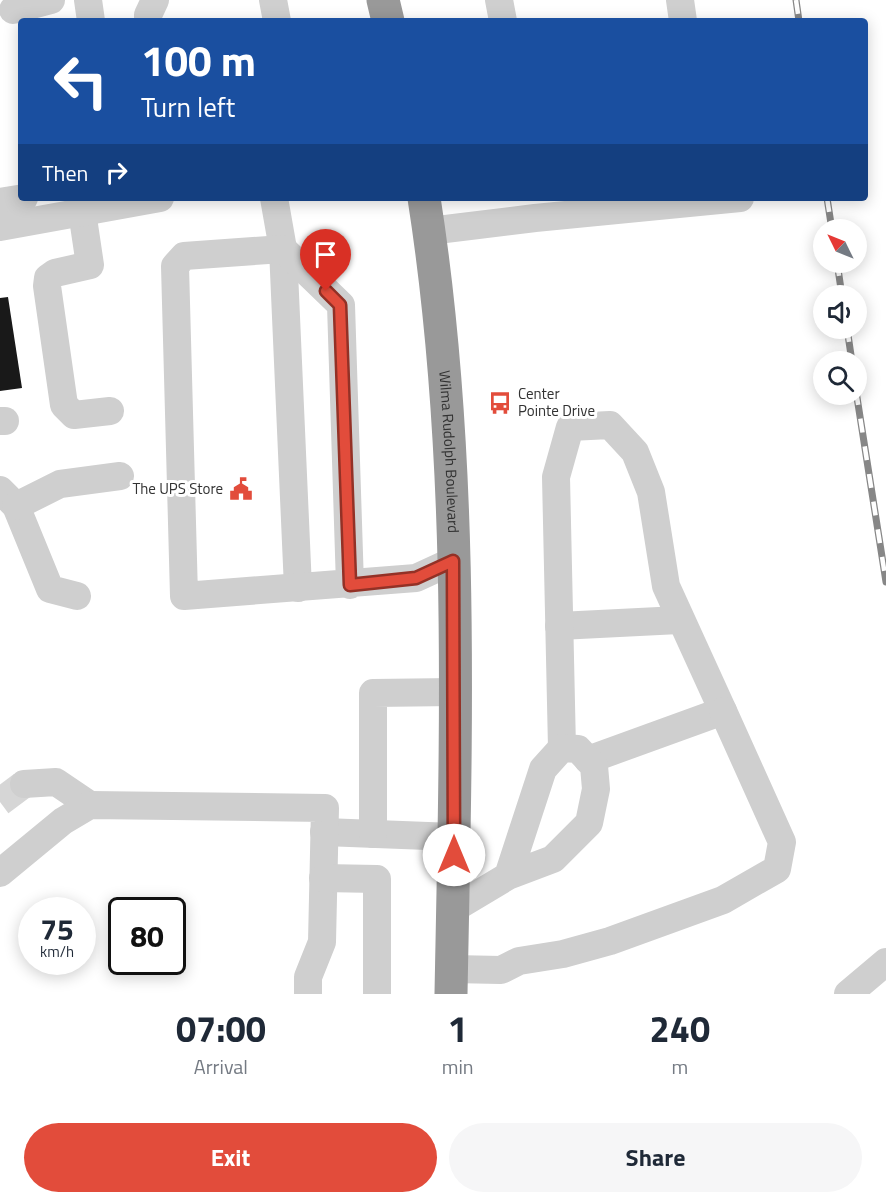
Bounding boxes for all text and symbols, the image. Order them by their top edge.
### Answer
text: 100 m [141,28,256,92]
icon: left [42,42,120,120]
text: Turn left [141,86,235,127]
text: Then [42,156,88,190]
icon: right [100,156,133,189]
north arrow [813,219,867,273]
map controls [813,219,867,405]
pin [300,229,351,291]
icon: arrive [309,238,342,271]
button: sound [813,285,867,339]
button: search [813,351,867,405]
street label: Wilma Rudolph Boulevard [433,369,465,533]
place label: Center Pointe Drive [518,382,595,422]
bus stop icon: Center Pointe Drive [487,390,513,416]
public building icon: The UPS Store [228,476,254,502]
place label: The UPS Store [132,477,223,500]
position arrow [422,823,486,887]
speed limit sign: 80 [108,897,186,975]
text: 75 [40,906,74,952]
text: km/h [40,940,74,963]
text: 07:00 [176,1001,266,1056]
text: 1 [448,1001,468,1056]
text: 240 [650,1001,710,1056]
text: Arrival [194,1051,248,1082]
text: min [442,1051,474,1082]
text: m [671,1051,688,1082]
button: Exit [24,1123,437,1192]
button: Share [449,1123,862,1192]

